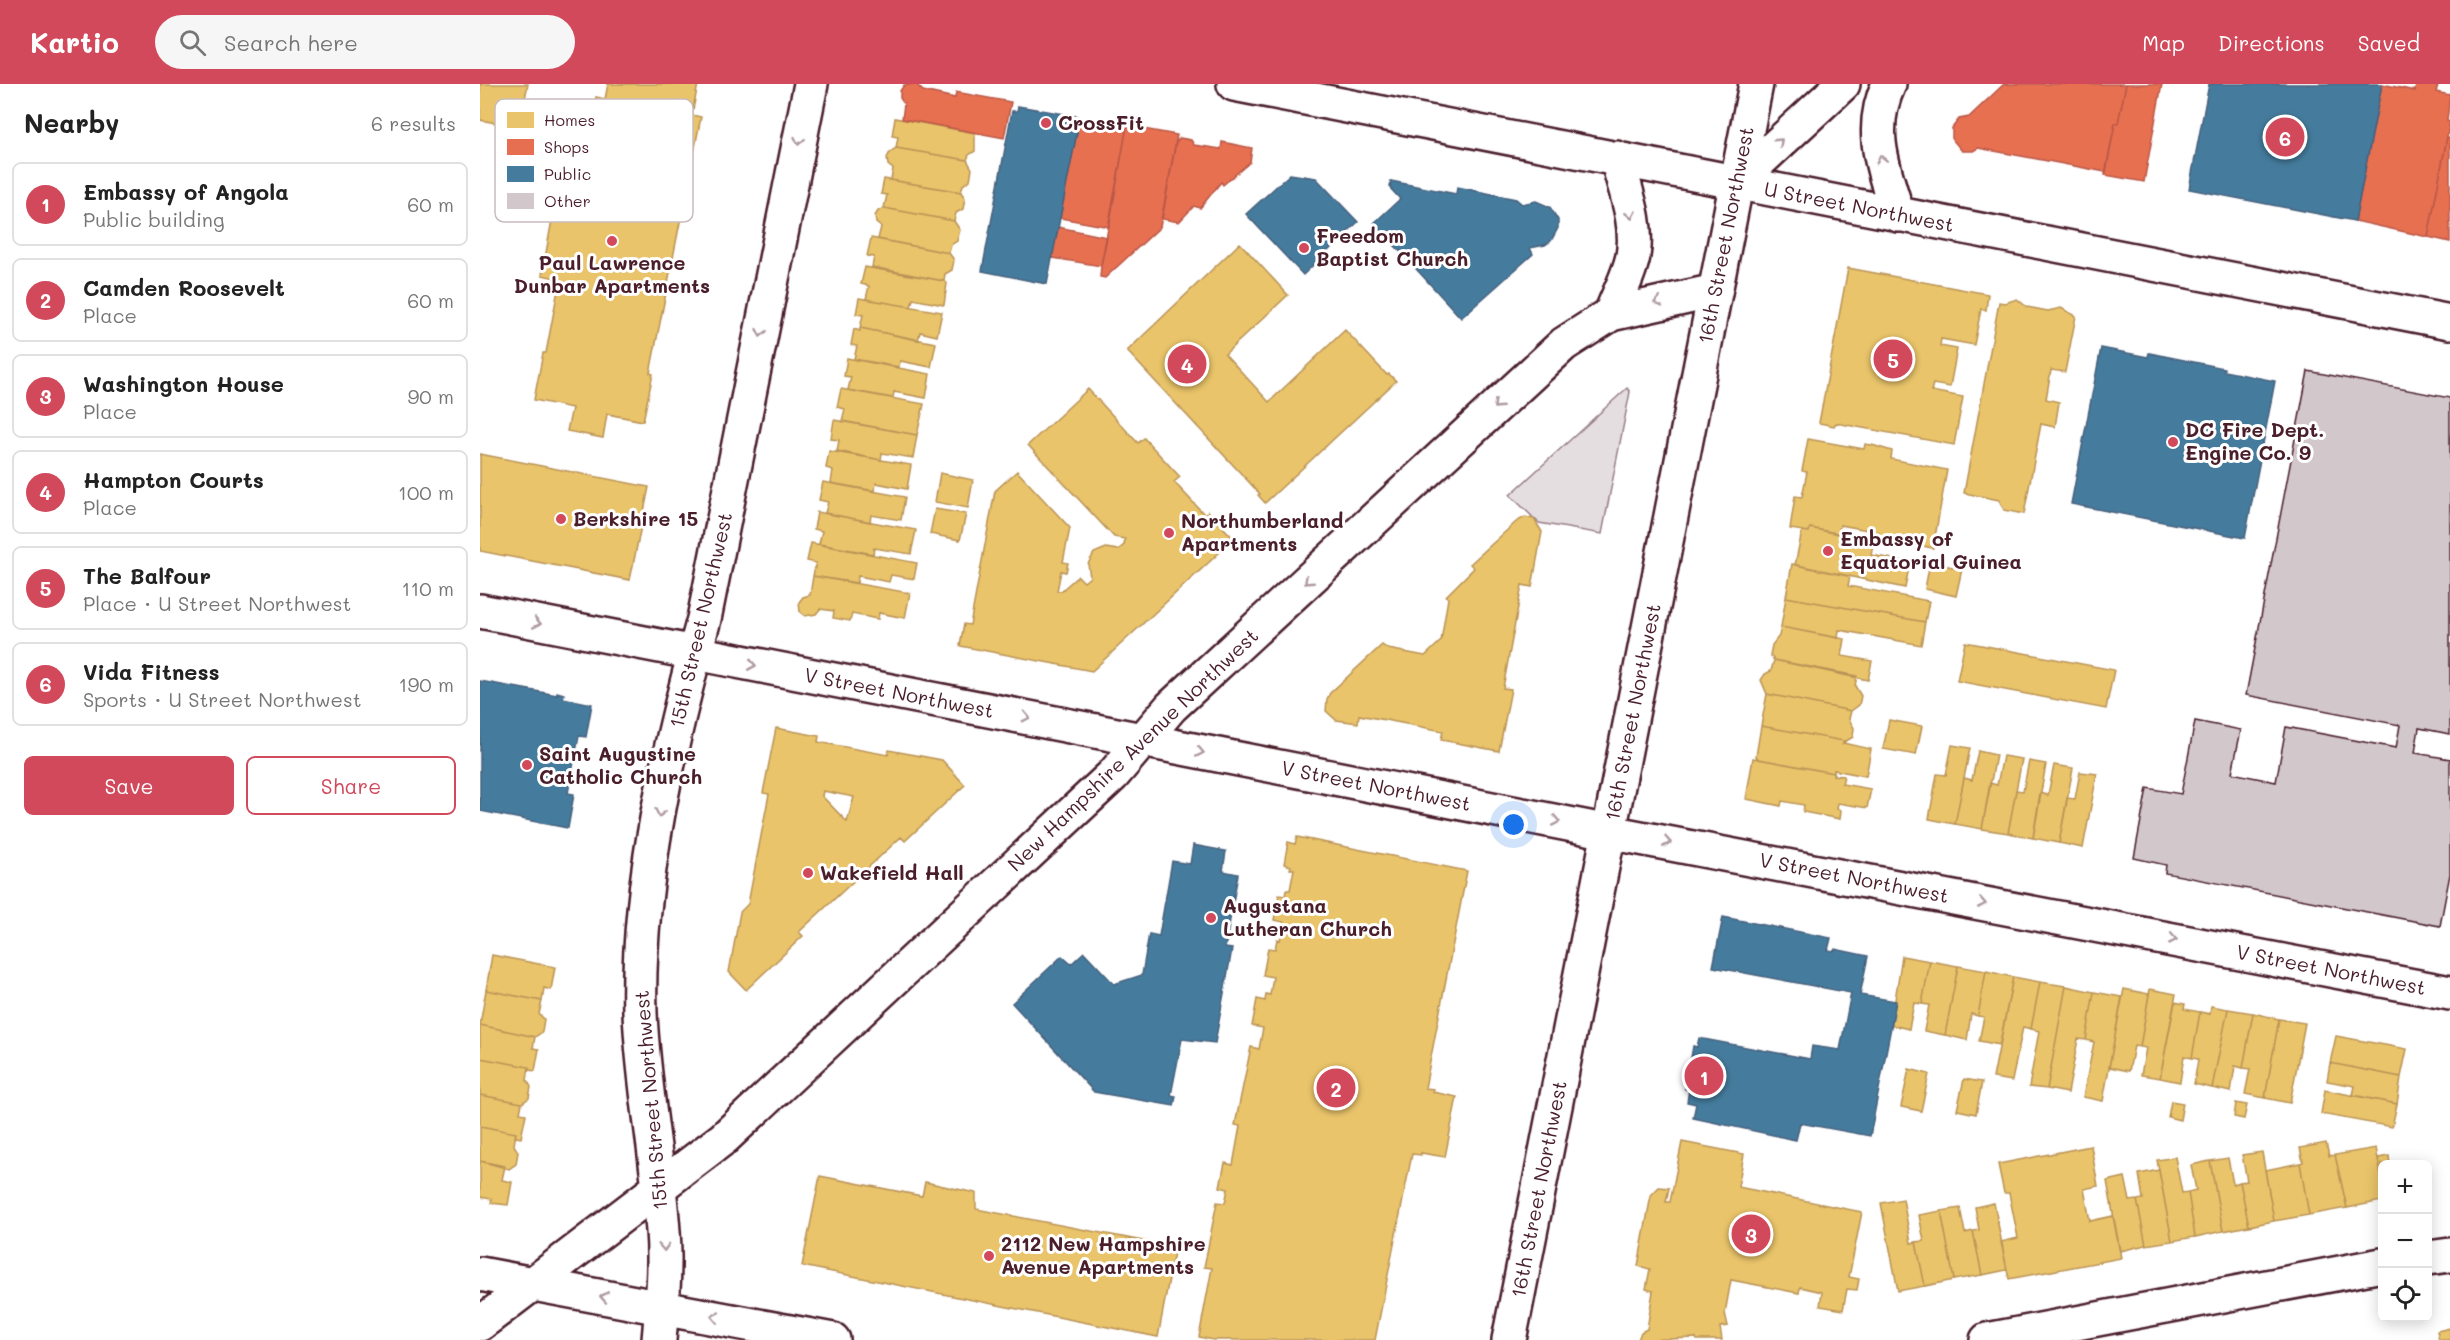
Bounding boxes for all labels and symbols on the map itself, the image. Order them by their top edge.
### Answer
legend [495,99,693,222]
text: Homes [544,109,595,130]
place label: CrossFit [1058,109,1144,135]
pin: 6 [2266,115,2304,160]
marker: CrossFit [1039,116,1053,130]
street label: 16th Street Northwest [1691,124,1759,346]
text: Shops [544,136,589,157]
one-way arrow [793,136,806,146]
one-way arrow [1773,138,1783,149]
one-way arrow [1876,154,1889,164]
text: Public [544,163,591,184]
street label: U Street Northwest [1762,175,1956,237]
text: Other [544,190,591,211]
one-way arrow [1624,210,1637,220]
place label: Freedom Baptist Church [1316,222,1468,271]
marker: Paul Lawrence Dunbar Apartments [605,234,619,248]
marker: Freedom Baptist Church [1297,241,1311,255]
place label: Paul Lawrence Dunbar Apartments [514,249,710,298]
one-way arrow [1653,295,1663,308]
one-way arrow [755,327,768,337]
pin: 5 [1874,336,1912,382]
pin: 4 [1168,342,1206,386]
one-way arrow [1494,398,1504,409]
place label: DC Fire Dept. Engine Co. 9 [2185,416,2324,465]
marker: DC Fire Dept. Engine Co. 9 [2166,435,2180,449]
place label: Berkshire 15 [573,505,698,531]
place label: Northumberland Apartments [1181,507,1344,556]
street label: 15th Street Northwest [663,510,737,730]
marker: Berkshire 15 [554,512,568,526]
place label: Embassy of Equatorial Guinea [1840,525,2022,574]
marker: Northumberland Apartments [1162,526,1176,540]
marker: Embassy of Equatorial Guinea [1821,544,1835,558]
one-way arrow [1305,574,1315,585]
street label: 16th Street Northwest [1598,601,1666,823]
one-way arrow [532,616,542,629]
street label: New Hampshire Avenue Northwest [1001,622,1263,876]
one-way arrow [747,658,757,671]
street label: V Street Northwest [802,661,996,723]
one-way arrow [1021,710,1031,723]
place label: Saint Augustine Catholic Church [539,740,702,789]
one-way arrow [1194,745,1204,758]
street label: V Street Northwest [1279,754,1473,816]
marker: Saint Augustine Catholic Church [520,758,534,772]
one-way arrow [654,808,667,818]
your location [1499,810,1528,839]
one-way arrow [1551,814,1561,827]
one-way arrow [1661,835,1671,848]
street label: V Street Northwest [1757,846,1951,908]
place label: Wakefield Hall [820,859,964,885]
marker: Wakefield Hall [801,866,815,880]
place label: Augustana Lutheran Church [1223,892,1392,941]
one-way arrow [1977,896,1987,909]
marker: Augustana Lutheran Church [1204,911,1218,925]
one-way arrow [2168,932,2178,945]
street label: V Street Northwest [2234,938,2428,1000]
street label: 15th Street Northwest [627,989,673,1211]
pin: 1 [1684,1054,1724,1098]
pin: 2 [1316,1066,1356,1110]
street label: 16th Street Northwest [1504,1078,1572,1300]
pin: 3 [1732,1212,1770,1256]
place label: 2112 New Hampshire Avenue Apartments [1001,1230,1206,1279]
one-way arrow [657,1242,670,1251]
marker: 2112 New Hampshire Avenue Apartments [982,1249,996,1263]
one-way arrow [599,1291,609,1304]
one-way arrow [710,1311,720,1324]

